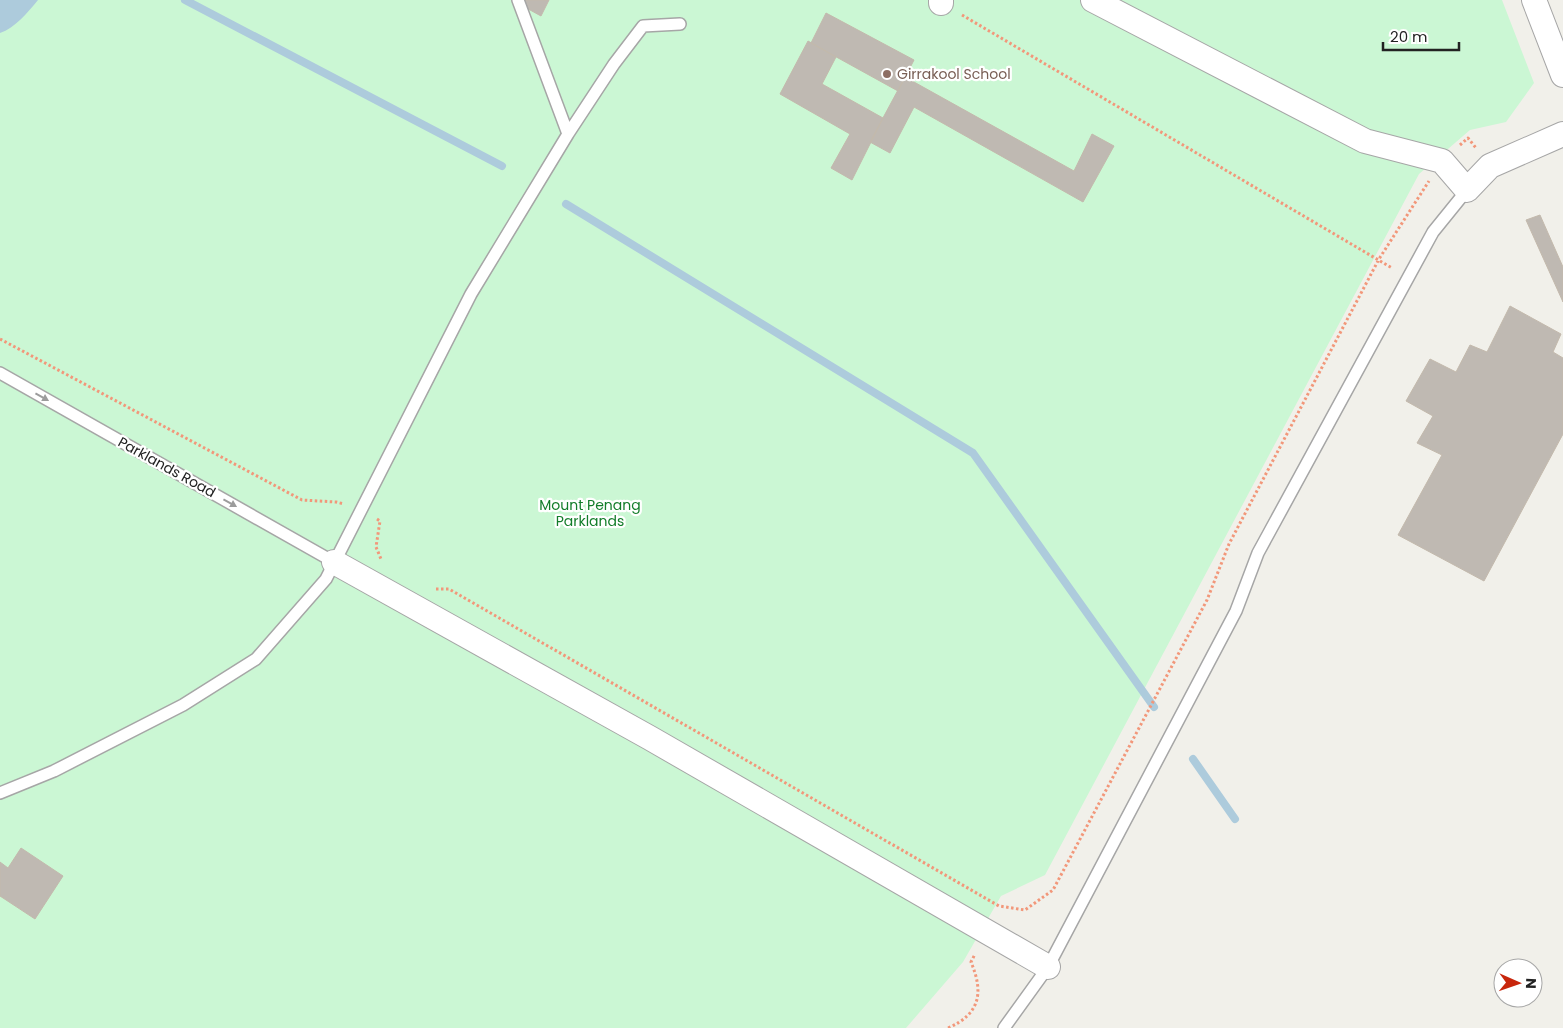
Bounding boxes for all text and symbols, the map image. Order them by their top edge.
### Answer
scale bar [1383,20,1459,52]
text: 20 m [1390,26,1428,47]
place label: Girrakool School [897,64,1011,84]
marker: Girrakool School [881,68,893,80]
one-way arrow [35,393,50,401]
street label: Parklands Road [115,432,219,502]
park label: Mount Penang Parklands [539,495,641,531]
one-way arrow [222,499,237,507]
north arrow [1493,958,1543,1008]
text: N [1521,978,1541,989]

